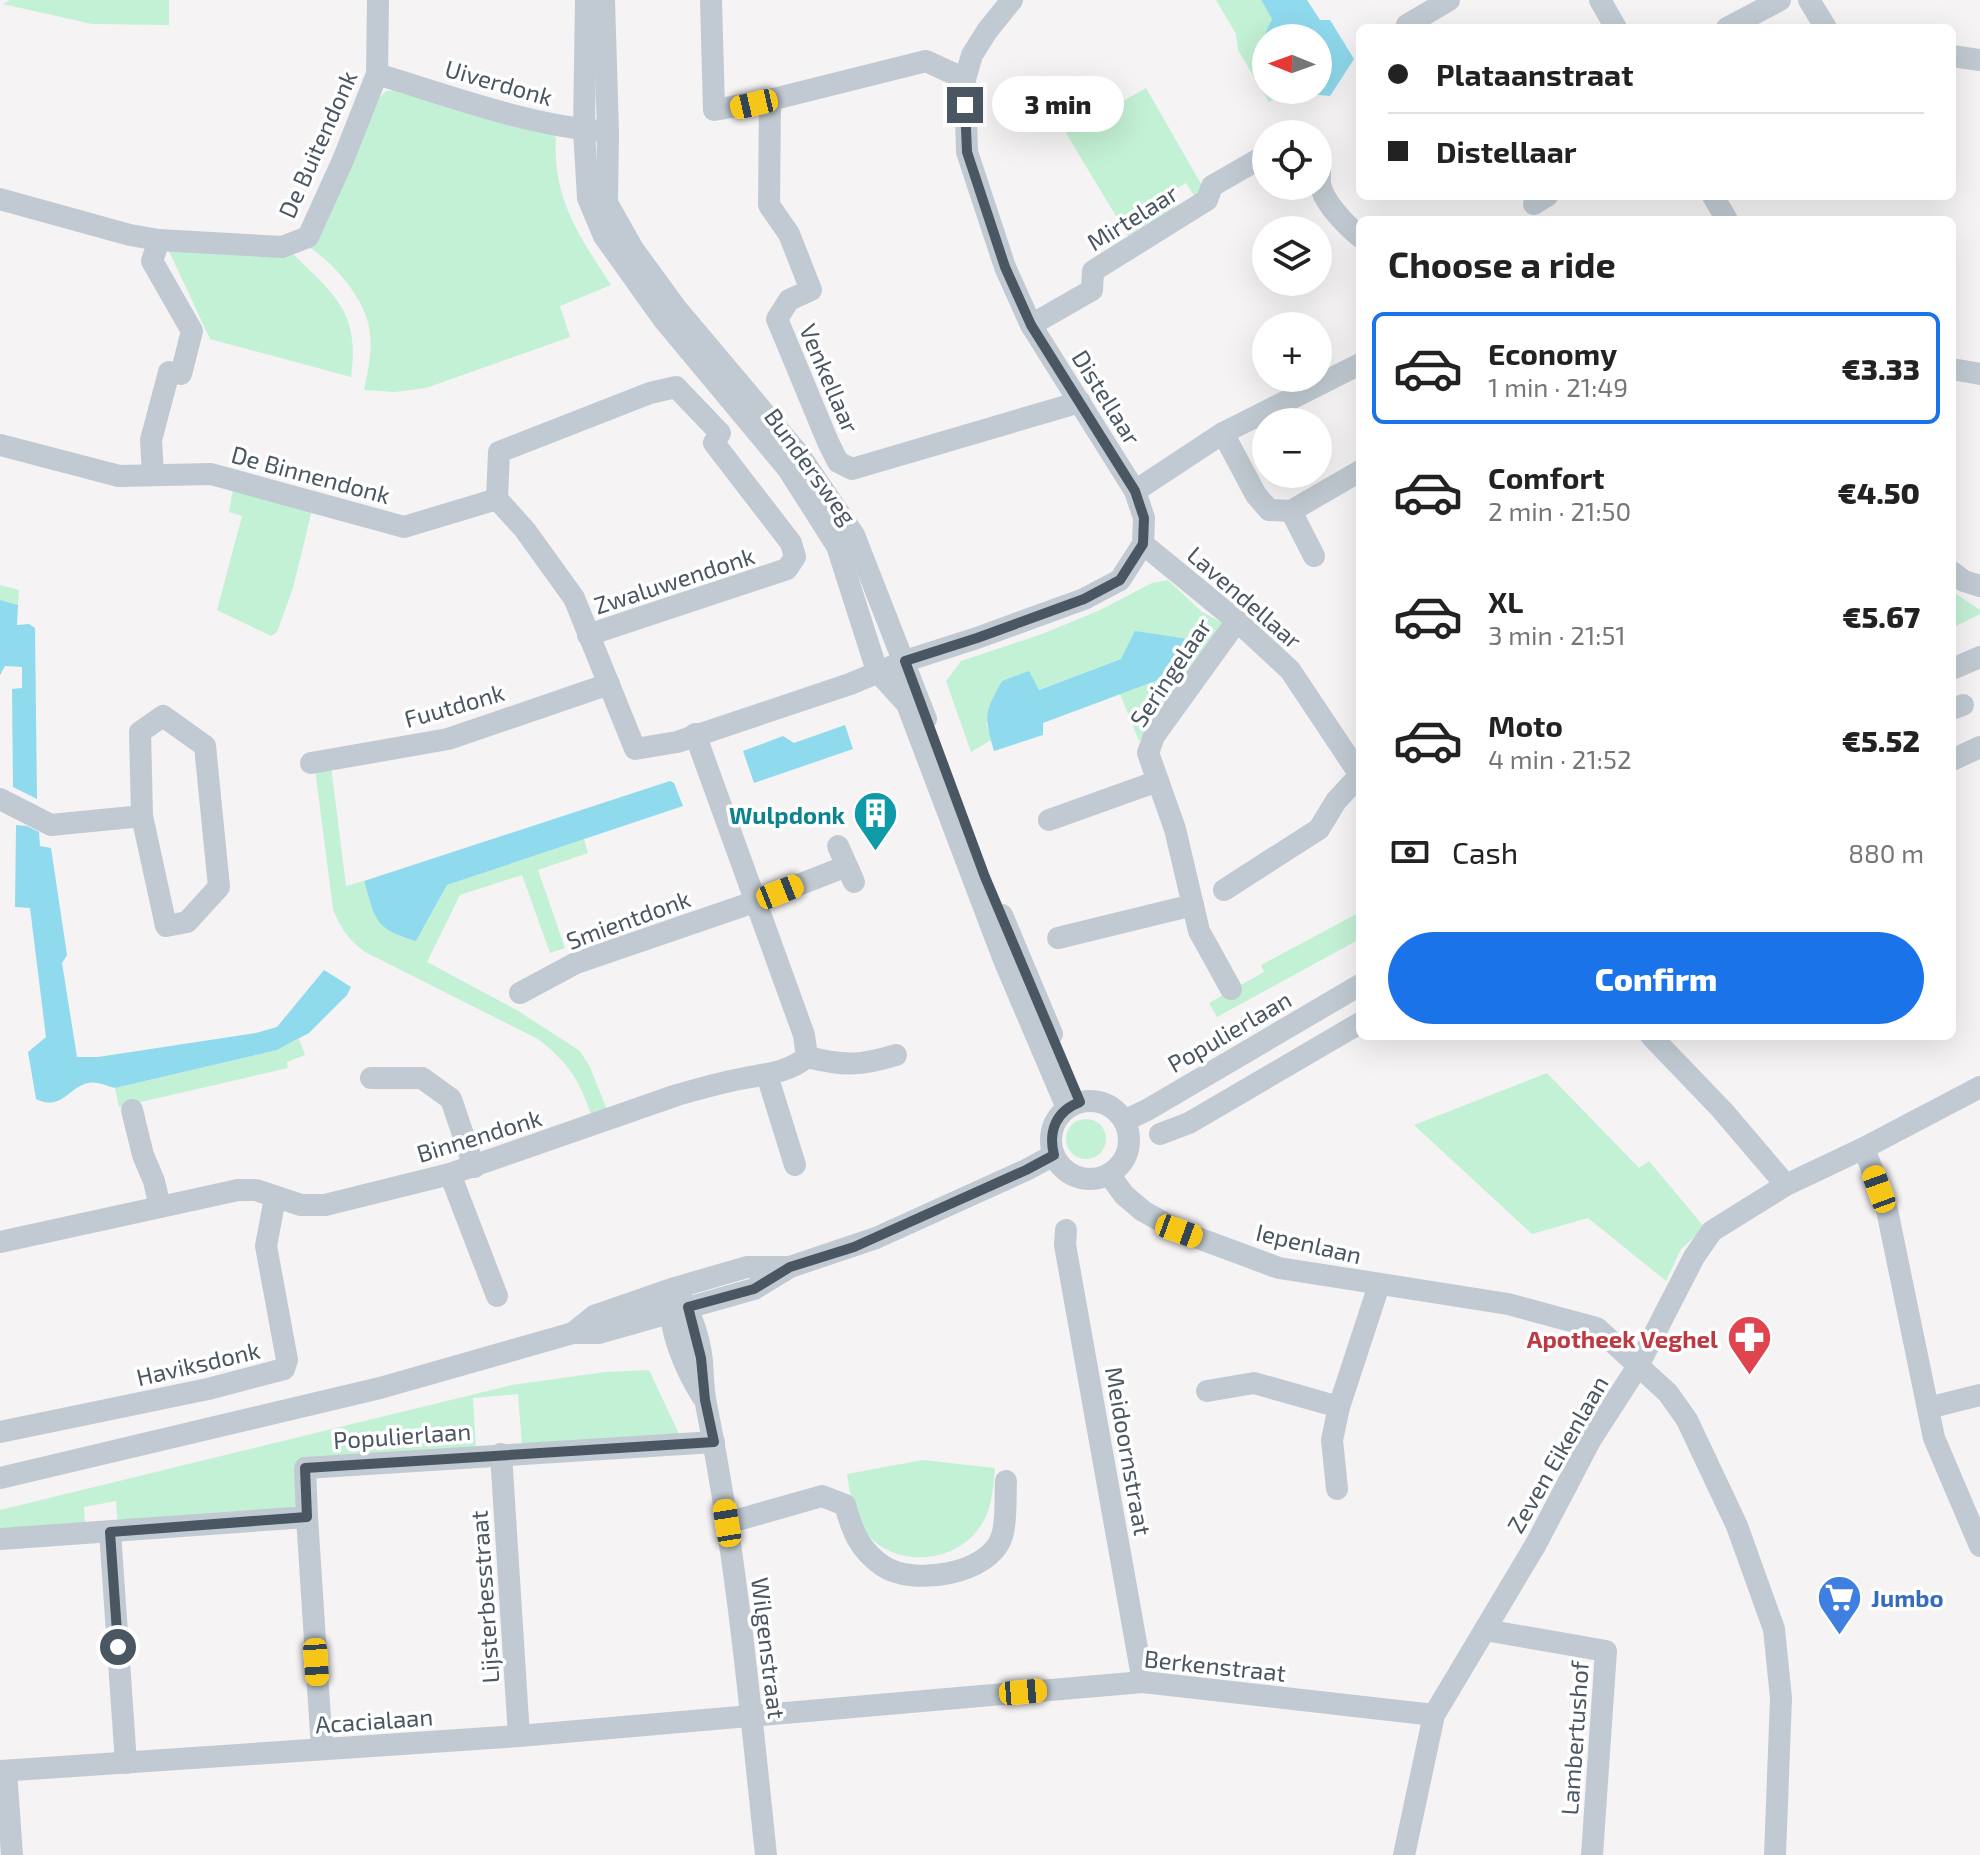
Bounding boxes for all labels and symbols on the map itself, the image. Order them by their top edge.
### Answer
north arrow [1252,24,1332,104]
street label: Uiverdonk [442,53,556,111]
street label: De Buitendonk [272,66,362,222]
callout: 3 min [993,77,1125,133]
car [728,87,780,121]
route end [947,87,983,123]
street label: Mirtelaar [1081,178,1183,256]
street label: Venkellaar [794,319,866,437]
street label: Distellaar [1067,344,1148,450]
street label: Bundersweg [759,402,863,530]
street label: De Binnendonk [228,439,394,509]
street label: Zwaluwendonk [590,540,758,620]
street label: Lavendellaar [1182,540,1308,655]
street label: Seringelaar [1123,612,1217,732]
street label: Fuutdonk [401,677,507,733]
building icon: Wulpdonk [852,790,900,853]
place label: Wulpdonk [729,800,846,829]
car [753,872,807,912]
street label: Smientdonk [562,883,694,955]
street label: Populierlaan [1162,984,1296,1078]
street label: Binnendonk [413,1102,545,1168]
car [1860,1162,1898,1216]
car [1152,1212,1206,1250]
street label: Iepenlaan [1253,1217,1365,1269]
pharmacy icon: Apotheek Veghel [1725,1314,1773,1377]
place label: Apotheek Veghel [1527,1324,1718,1353]
street label: Haviksdonk [133,1335,263,1391]
street label: Meidoornstraat [1100,1364,1158,1538]
street label: Zeven Eikenlaan [1500,1370,1614,1538]
street label: Populierlaan [332,1416,472,1454]
car [711,1497,743,1549]
street label: Lijsterbesstraat [463,1510,505,1684]
supermarket icon: Jumbo [1816,1573,1864,1636]
street label: Wilgenstraat [746,1576,792,1720]
place label: Jumbo [1871,1583,1944,1612]
route start [100,1629,136,1665]
car [302,1637,330,1687]
street label: Berkenstraat [1143,1643,1287,1687]
street label: Lambertushof [1554,1659,1594,1816]
car [998,1678,1048,1706]
street label: Acacialaan [314,1701,434,1739]

